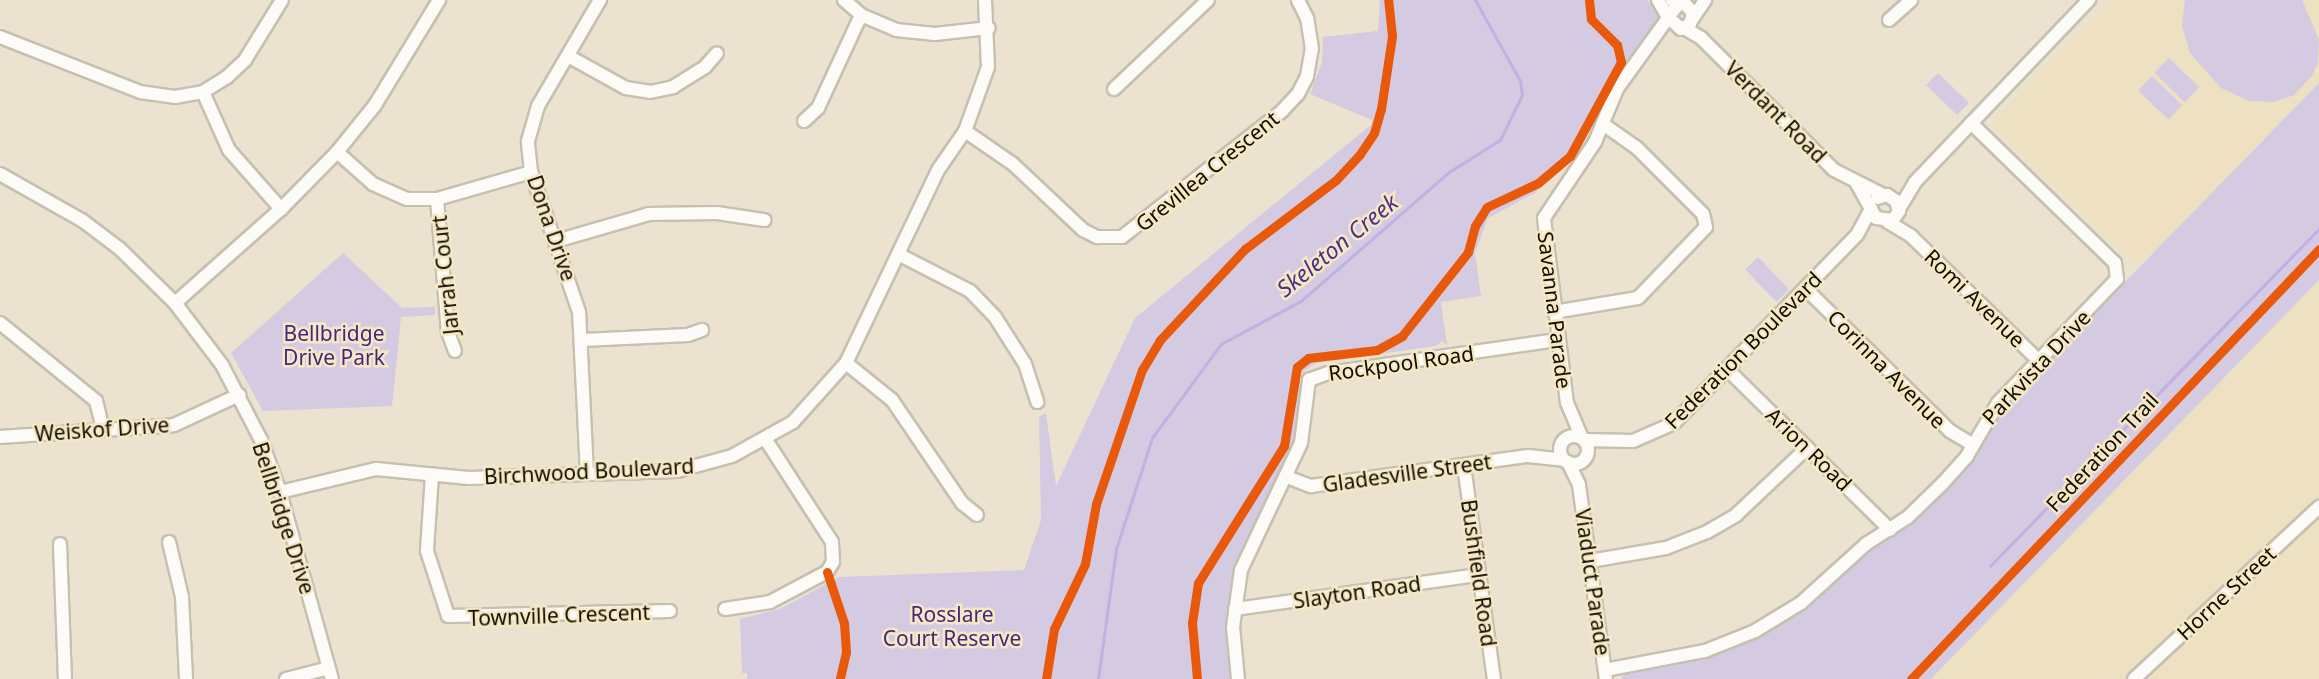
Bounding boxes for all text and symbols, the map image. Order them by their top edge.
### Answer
street label: Verdant Road [1720,56,1832,168]
street label: Grevillea Crescent [1130,106,1284,236]
street label: Dona Drive [522,172,582,284]
water label: Skeleton Creek [1271,188,1403,302]
street label: Jarrah Court [426,214,464,336]
street label: Savanna Parade [1533,230,1577,390]
street label: Romi Avenue [1919,244,2031,352]
street label: Federation Boulevard [1659,266,1827,434]
street label: Corinna Avenue [1823,305,1951,433]
street label: Parkvista Drive [1977,305,2095,429]
park label: Bellbridge Drive Park [283,320,385,370]
street label: Rockpool Road [1327,340,1475,386]
street label: Federation Trail [2041,387,2163,517]
street label: Arion Road [1761,402,1857,496]
street label: Weiskof Drive [34,412,170,446]
street label: Bellbridge Drive [248,439,320,597]
street label: Gladesville Street [1321,449,1493,497]
street label: Birchwood Boulevard [483,453,695,489]
street label: Bushfield Road [1456,498,1502,648]
street label: Viaduct Parade [1570,507,1616,657]
street label: Horne Street [2171,541,2281,645]
street label: Slayton Road [1292,571,1422,613]
street label: Townville Crescent [468,599,650,631]
park label: Rosslare Court Reserve [883,601,1021,651]

